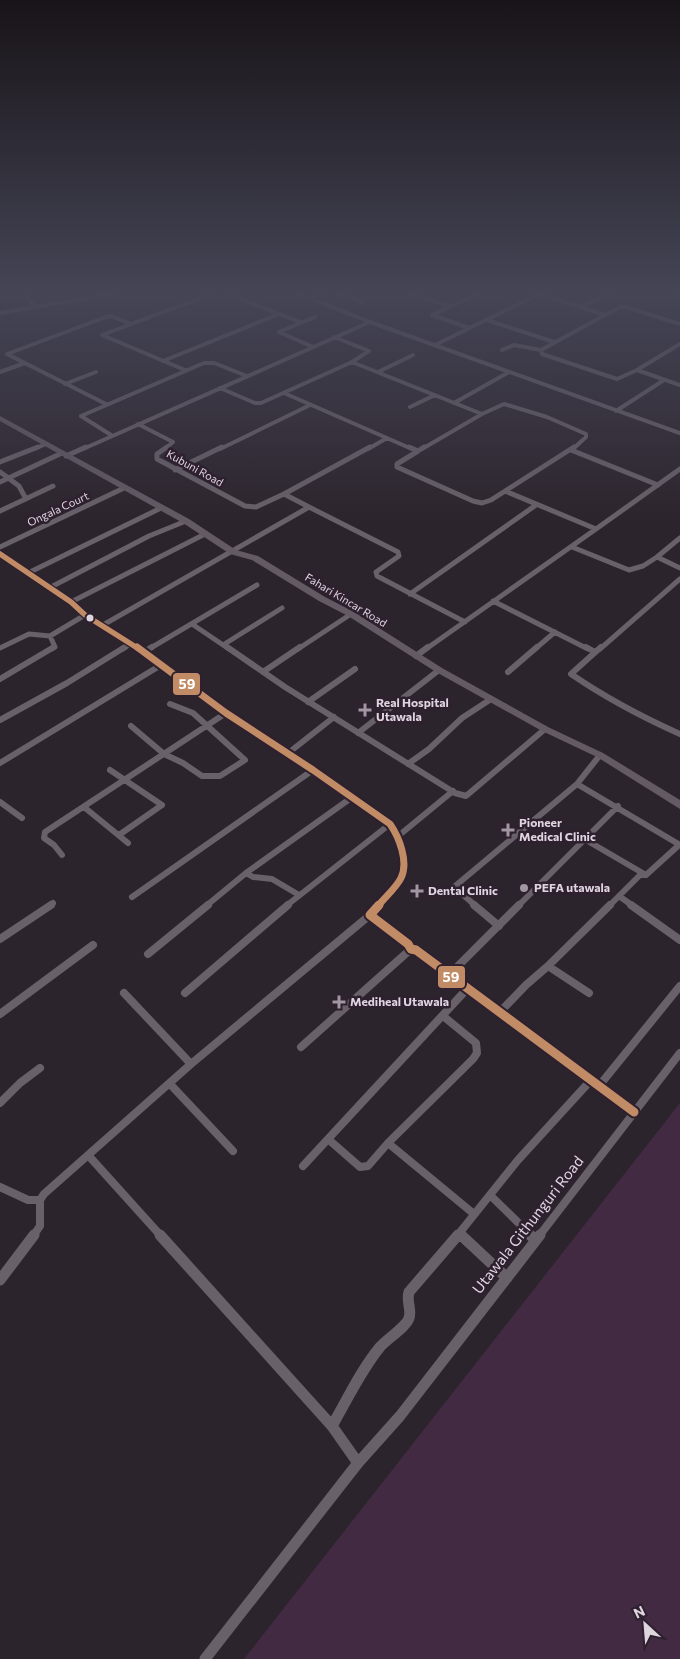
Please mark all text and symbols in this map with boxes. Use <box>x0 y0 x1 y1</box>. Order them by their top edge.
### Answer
street label: Kubuni Road <box>165 447 226 489</box>
street label: Ongala Court <box>25 488 91 529</box>
street label: Fahari Kincar Road <box>303 570 390 629</box>
unlabelled marker <box>85 613 95 623</box>
line badge: 59 <box>172 672 201 696</box>
text: 59 <box>179 675 196 692</box>
place label: Real Hospital Utawala <box>376 695 449 723</box>
marker: Real Hospital Utawala <box>358 703 372 717</box>
place label: Pioneer Medical Clinic <box>519 815 596 843</box>
marker: Pioneer Medical Clinic <box>501 823 515 837</box>
place label: PEFA utawala <box>534 880 610 894</box>
marker: PEFA utawala <box>518 882 530 894</box>
place label: Dental Clinic <box>428 883 498 897</box>
marker: Dental Clinic <box>410 884 424 898</box>
line badge: 59 <box>437 965 466 989</box>
text: 59 <box>443 968 460 985</box>
place label: Mediheal Utawala <box>350 994 449 1008</box>
marker: Mediheal Utawala <box>332 995 346 1009</box>
street label: Utawala Githunguri Road <box>468 1152 587 1297</box>
north arrow <box>620 1599 670 1649</box>
text: N <box>631 1602 648 1622</box>

